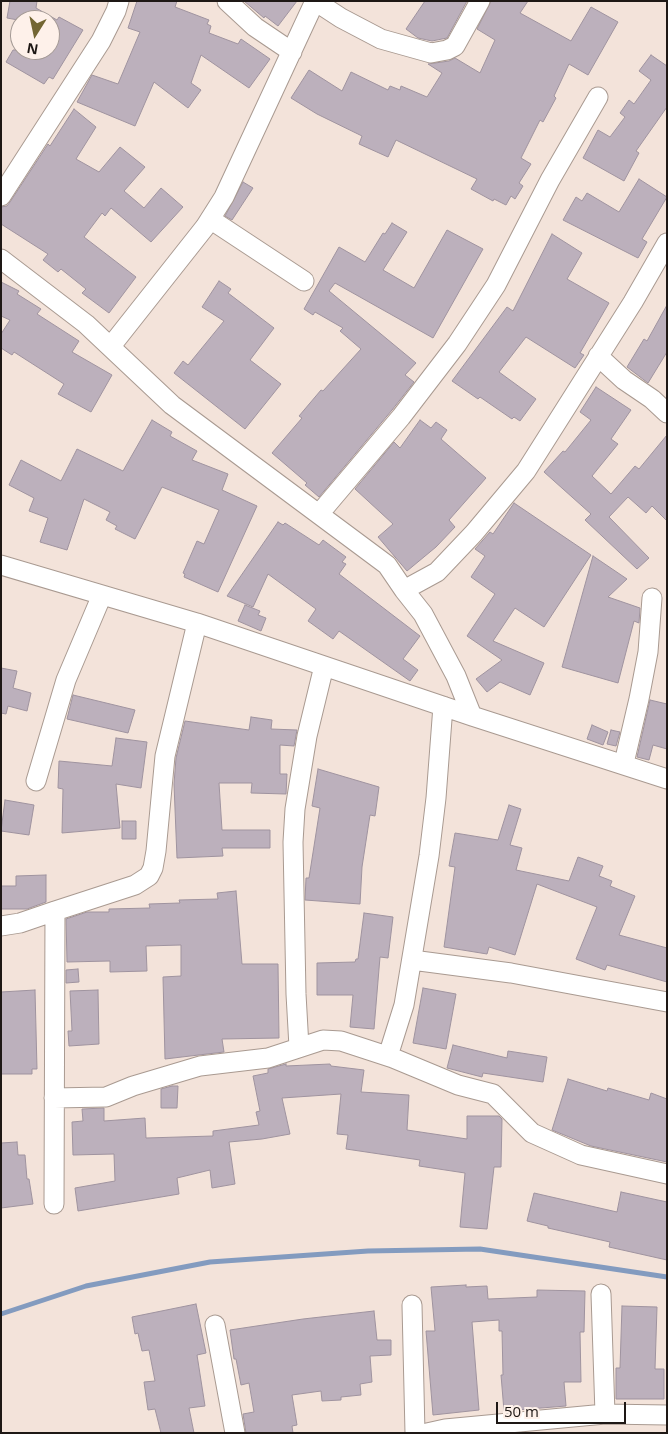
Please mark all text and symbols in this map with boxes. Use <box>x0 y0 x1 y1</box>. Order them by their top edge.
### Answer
north arrow <box>10 10 60 60</box>
text: N <box>25 39 40 60</box>
scale bar <box>498 1392 628 1424</box>
text: 50 m <box>504 1401 539 1421</box>

